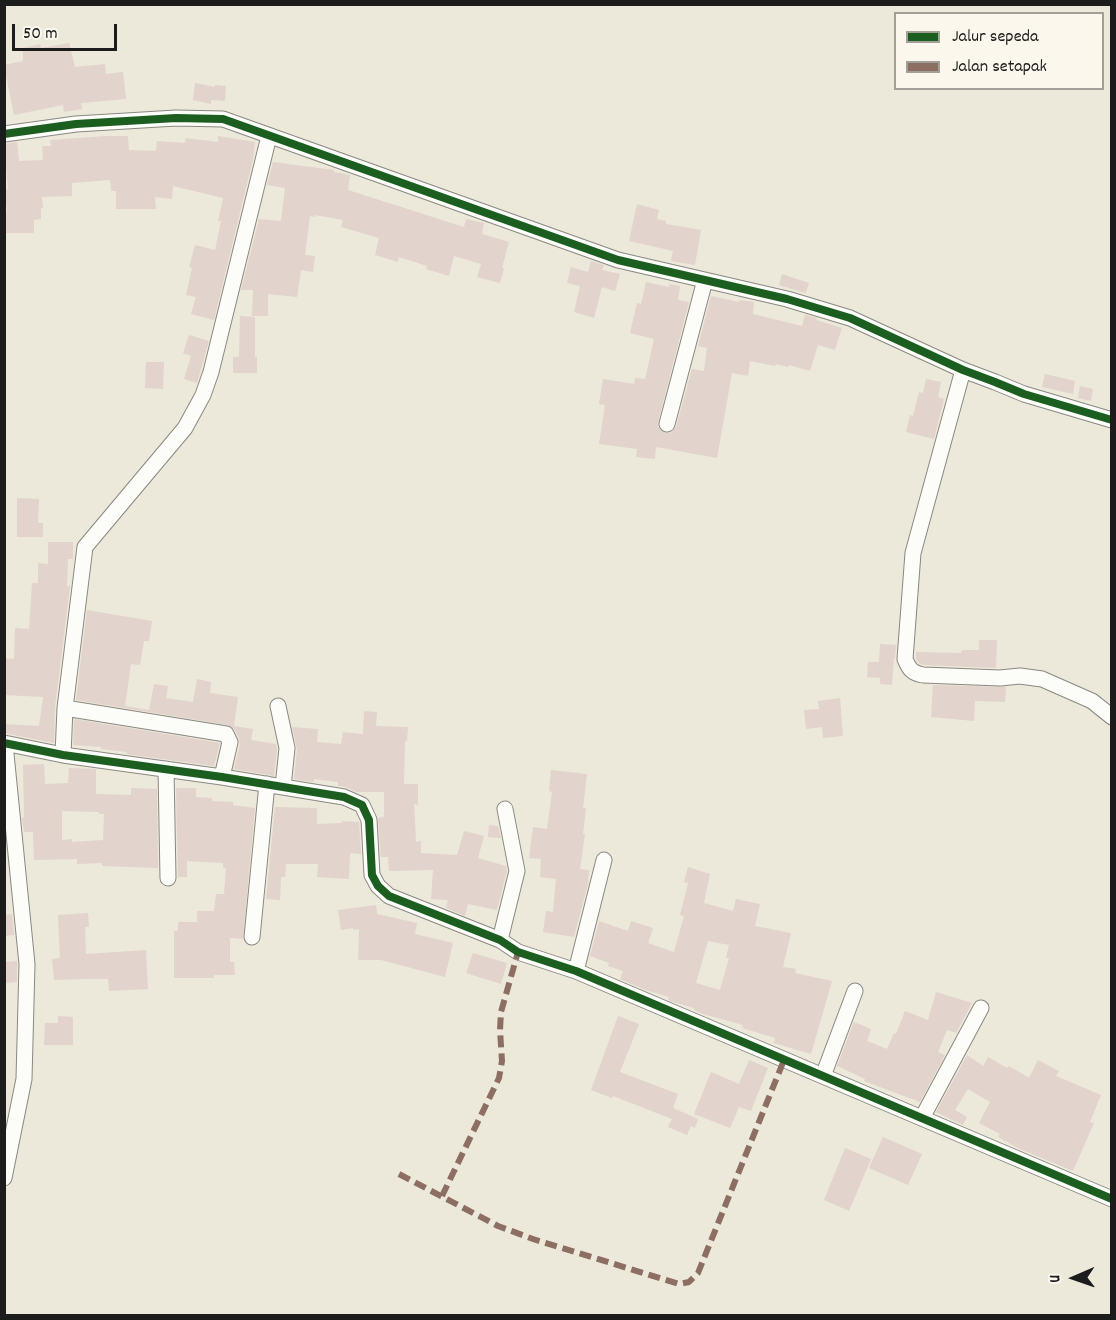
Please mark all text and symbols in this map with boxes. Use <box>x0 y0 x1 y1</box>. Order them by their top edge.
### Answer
scale bar <box>15 12 120 50</box>
legend <box>894 12 1104 90</box>
text: 50 m <box>23 22 58 47</box>
text: Jalur sepeda <box>952 25 1038 50</box>
text: Jalan setapak <box>952 55 1047 80</box>
north arrow <box>1044 1248 1104 1308</box>
text: U <box>1044 1274 1067 1283</box>

